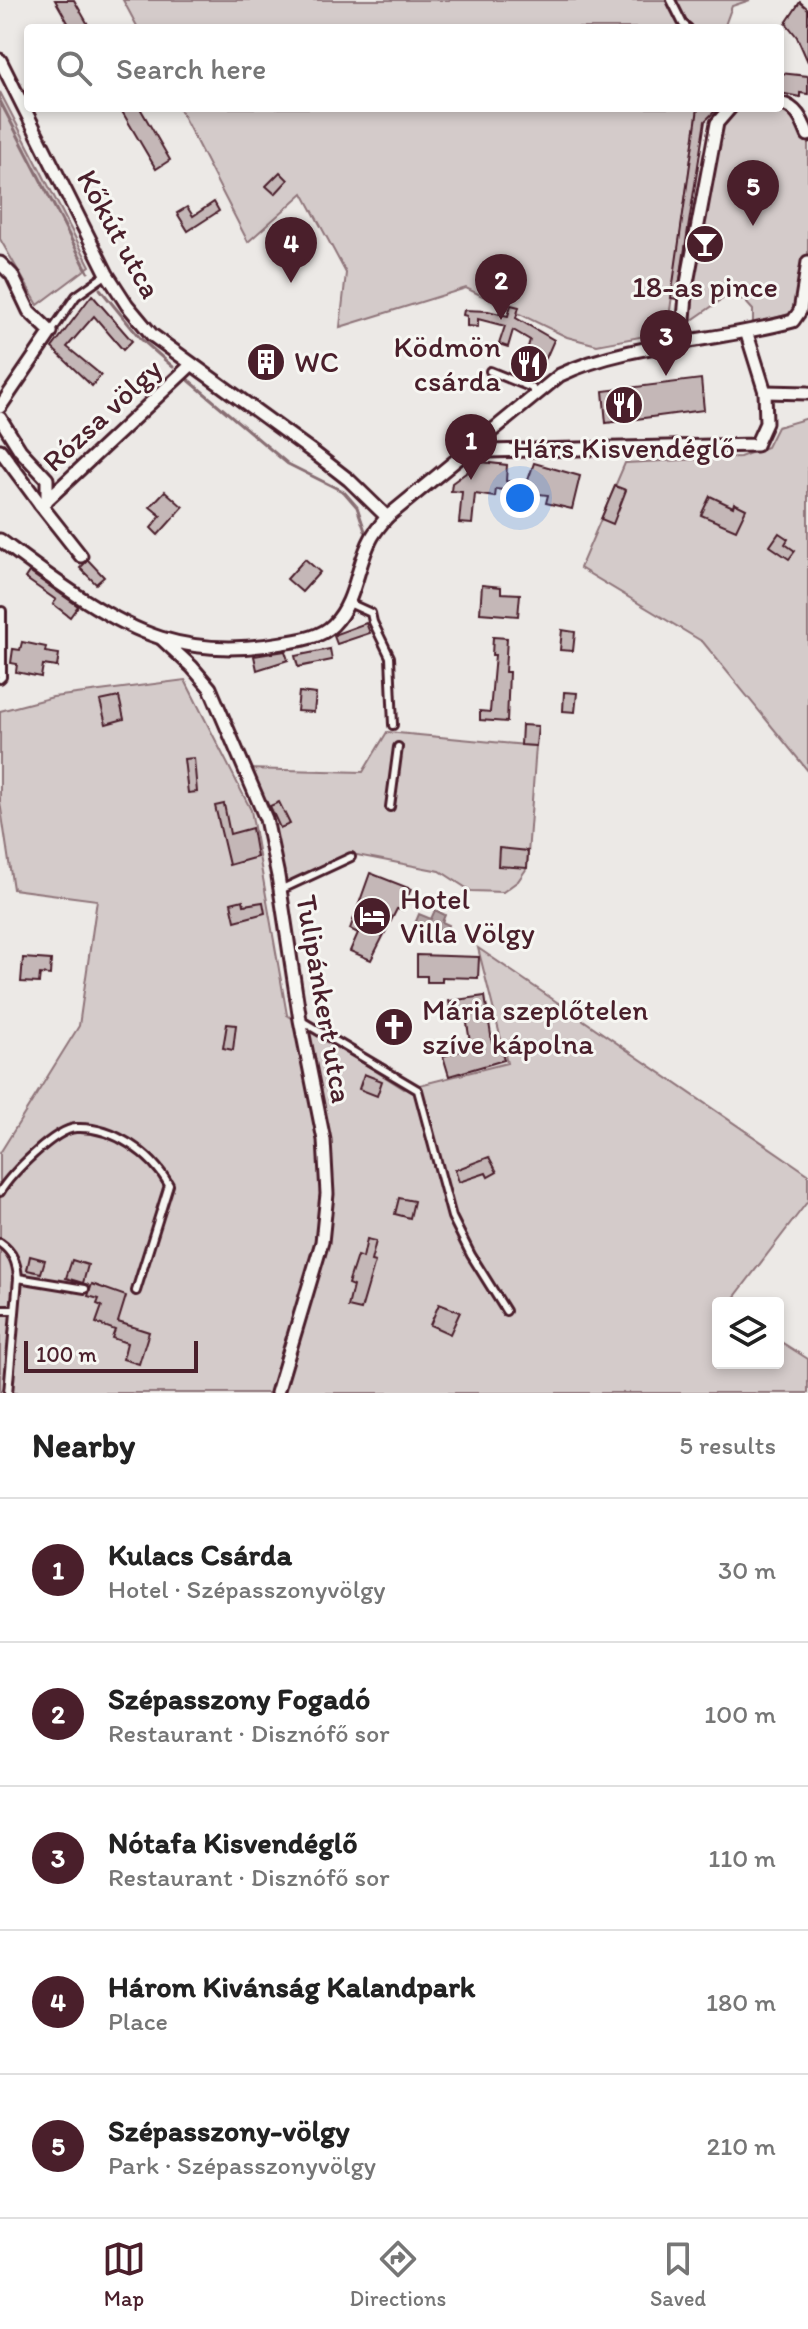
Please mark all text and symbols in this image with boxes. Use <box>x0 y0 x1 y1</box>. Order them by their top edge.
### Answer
search box <box>24 24 784 112</box>
icon: search <box>52 46 96 90</box>
text: Search here <box>116 50 266 87</box>
pin: 5 <box>727 160 779 226</box>
street label: Kőkút utca <box>69 163 170 305</box>
pin: 4 <box>265 217 317 283</box>
bar icon: 18-as pince <box>684 223 726 265</box>
pin: 2 <box>475 254 527 320</box>
place label: 18-as pince <box>632 268 778 305</box>
pin: 3 <box>640 310 692 376</box>
place label: Ködmön csárda <box>394 328 501 399</box>
building icon: WC <box>245 341 287 383</box>
place label: WC <box>294 343 339 380</box>
restaurant icon: Ködmön csárda <box>508 343 550 385</box>
street label: Rózsa völgy <box>34 350 169 479</box>
restaurant icon: Hárs Kisvendéglő <box>603 384 645 426</box>
pin: 1 <box>445 414 497 480</box>
place label: Hárs Kisvendéglő <box>513 429 735 466</box>
your location <box>500 478 540 518</box>
place label: Hotel Villa Völgy <box>400 880 535 951</box>
street label: Tulipánkert utca <box>288 892 361 1106</box>
hotel icon: Hotel Villa Völgy <box>351 895 393 937</box>
place label: Mária szeplőtelen szíve kápolna <box>422 991 648 1062</box>
church icon: Mária szeplőtelen szíve kápolna <box>373 1006 415 1048</box>
map controls <box>712 1297 784 1369</box>
button: layers <box>712 1297 784 1369</box>
scale bar <box>24 1337 198 1373</box>
text: 100 m <box>36 1341 97 1368</box>
text: Nearby <box>32 1425 135 1466</box>
text: 5 results <box>679 1429 776 1461</box>
text: Kulacs Csárda <box>108 1536 292 1573</box>
text: 1 <box>52 1554 64 1586</box>
text: 30 m <box>718 1554 776 1586</box>
text: Hotel · Szépasszonyvölgy <box>108 1573 386 1605</box>
text: Szépasszony Fogadó <box>108 1680 370 1717</box>
text: 2 <box>51 1698 65 1730</box>
text: 100 m <box>704 1698 776 1730</box>
text: Restaurant · Disznófő sor <box>108 1717 390 1749</box>
text: Nótafa Kisvendéglő <box>108 1824 358 1861</box>
text: 3 <box>51 1842 65 1874</box>
text: 110 m <box>708 1842 776 1874</box>
text: Restaurant · Disznófő sor <box>108 1861 390 1893</box>
text: Három Kivánság Kalandpark <box>108 1968 475 2005</box>
text: 4 <box>50 1986 66 2018</box>
text: 180 m <box>706 1986 776 2018</box>
text: Place <box>108 2005 168 2037</box>
text: Szépasszony-völgy <box>108 2112 350 2149</box>
text: 5 <box>51 2130 65 2162</box>
text: 210 m <box>707 2130 776 2162</box>
text: Park · Szépasszonyvölgy <box>108 2149 376 2181</box>
tab: Map <box>102 2237 146 2312</box>
tab: Directions <box>350 2237 446 2312</box>
tab: Saved <box>650 2237 706 2312</box>

